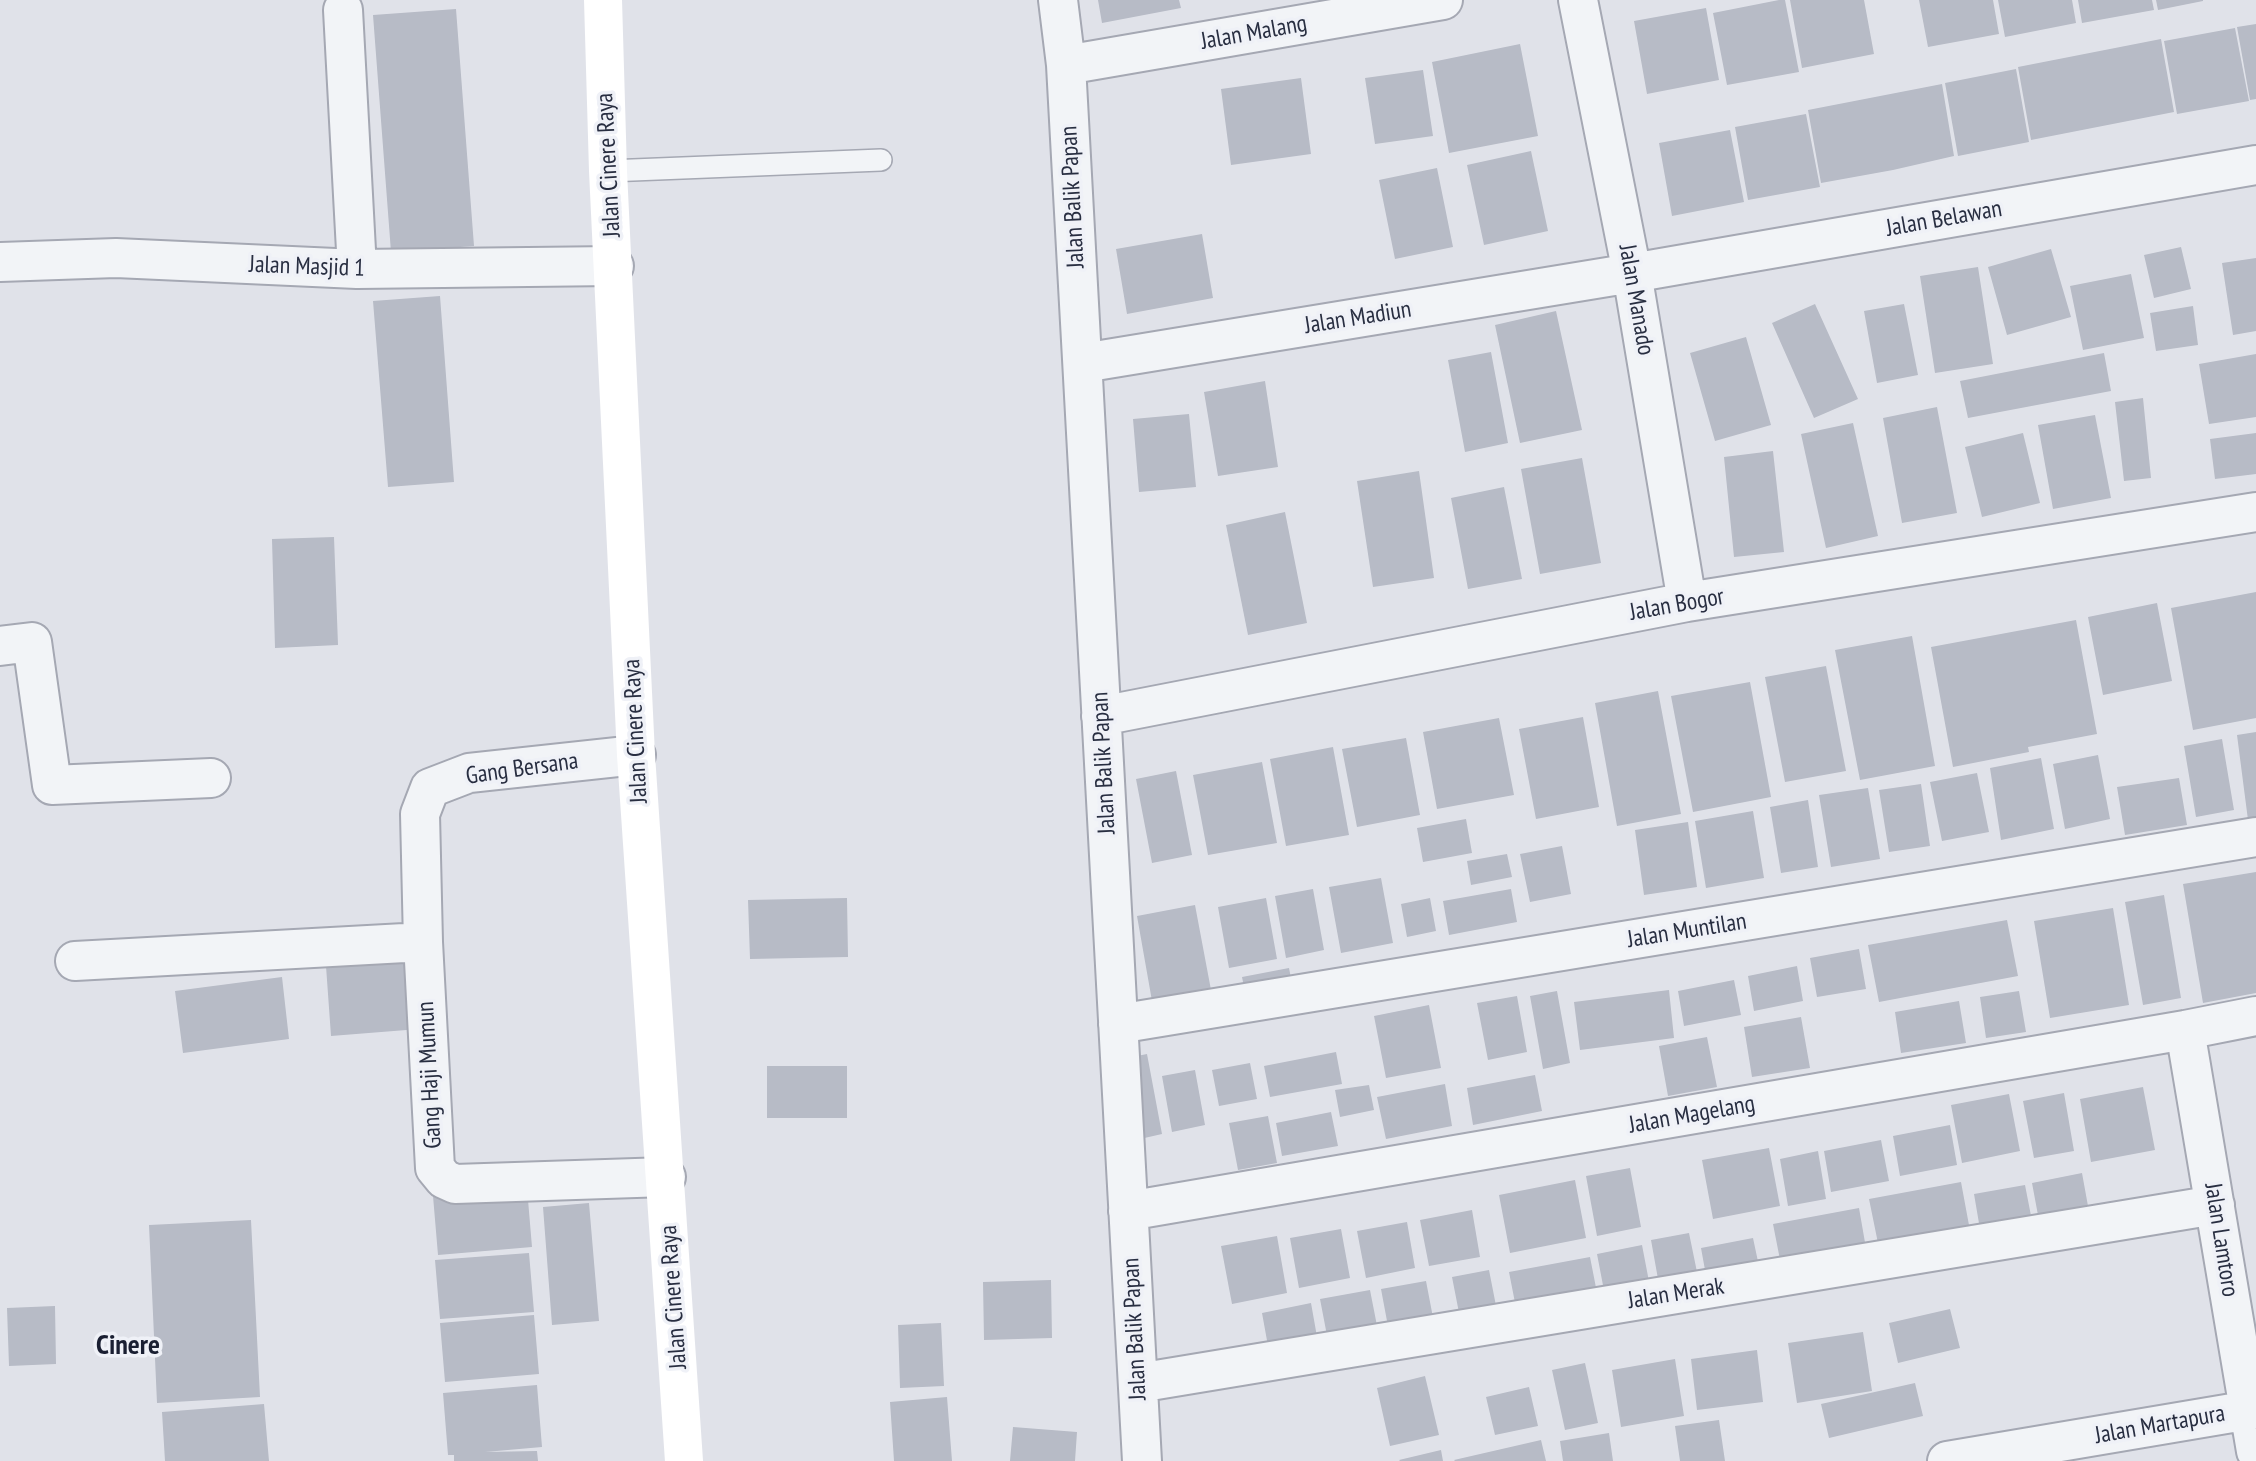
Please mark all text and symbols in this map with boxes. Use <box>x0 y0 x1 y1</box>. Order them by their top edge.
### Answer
street label: Jalan Malang <box>1199 10 1309 56</box>
street label: Jalan Cinere Raya <box>591 92 627 238</box>
street label: Jalan Balik Papan <box>1055 125 1091 269</box>
street label: Jalan Belawan <box>1884 195 2004 243</box>
street label: Jalan Manado <box>1612 242 1660 358</box>
street label: Jalan Masjid 1 <box>249 251 365 283</box>
street label: Jalan Madiun <box>1303 295 1413 341</box>
street label: Jalan Bogor <box>1628 583 1726 627</box>
street label: Jalan Cinere Raya <box>618 658 654 804</box>
street label: Jalan Balik Papan <box>1086 691 1122 835</box>
street label: Gang Bersana <box>464 747 580 791</box>
street label: Jalan Muntilan <box>1625 907 1749 955</box>
street label: Gang Haji Mumun <box>412 1001 448 1149</box>
street label: Jalan Magelang <box>1627 1090 1757 1140</box>
street label: Jalan Lamtoro <box>2198 1181 2244 1299</box>
street label: Jalan Cinere Raya <box>655 1224 693 1370</box>
street label: Jalan Balik Papan <box>1117 1257 1153 1401</box>
street label: Jalan Merak <box>1626 1272 1726 1316</box>
district label: Cinere <box>96 1329 160 1363</box>
street label: Jalan Martapura <box>2093 1399 2227 1451</box>

